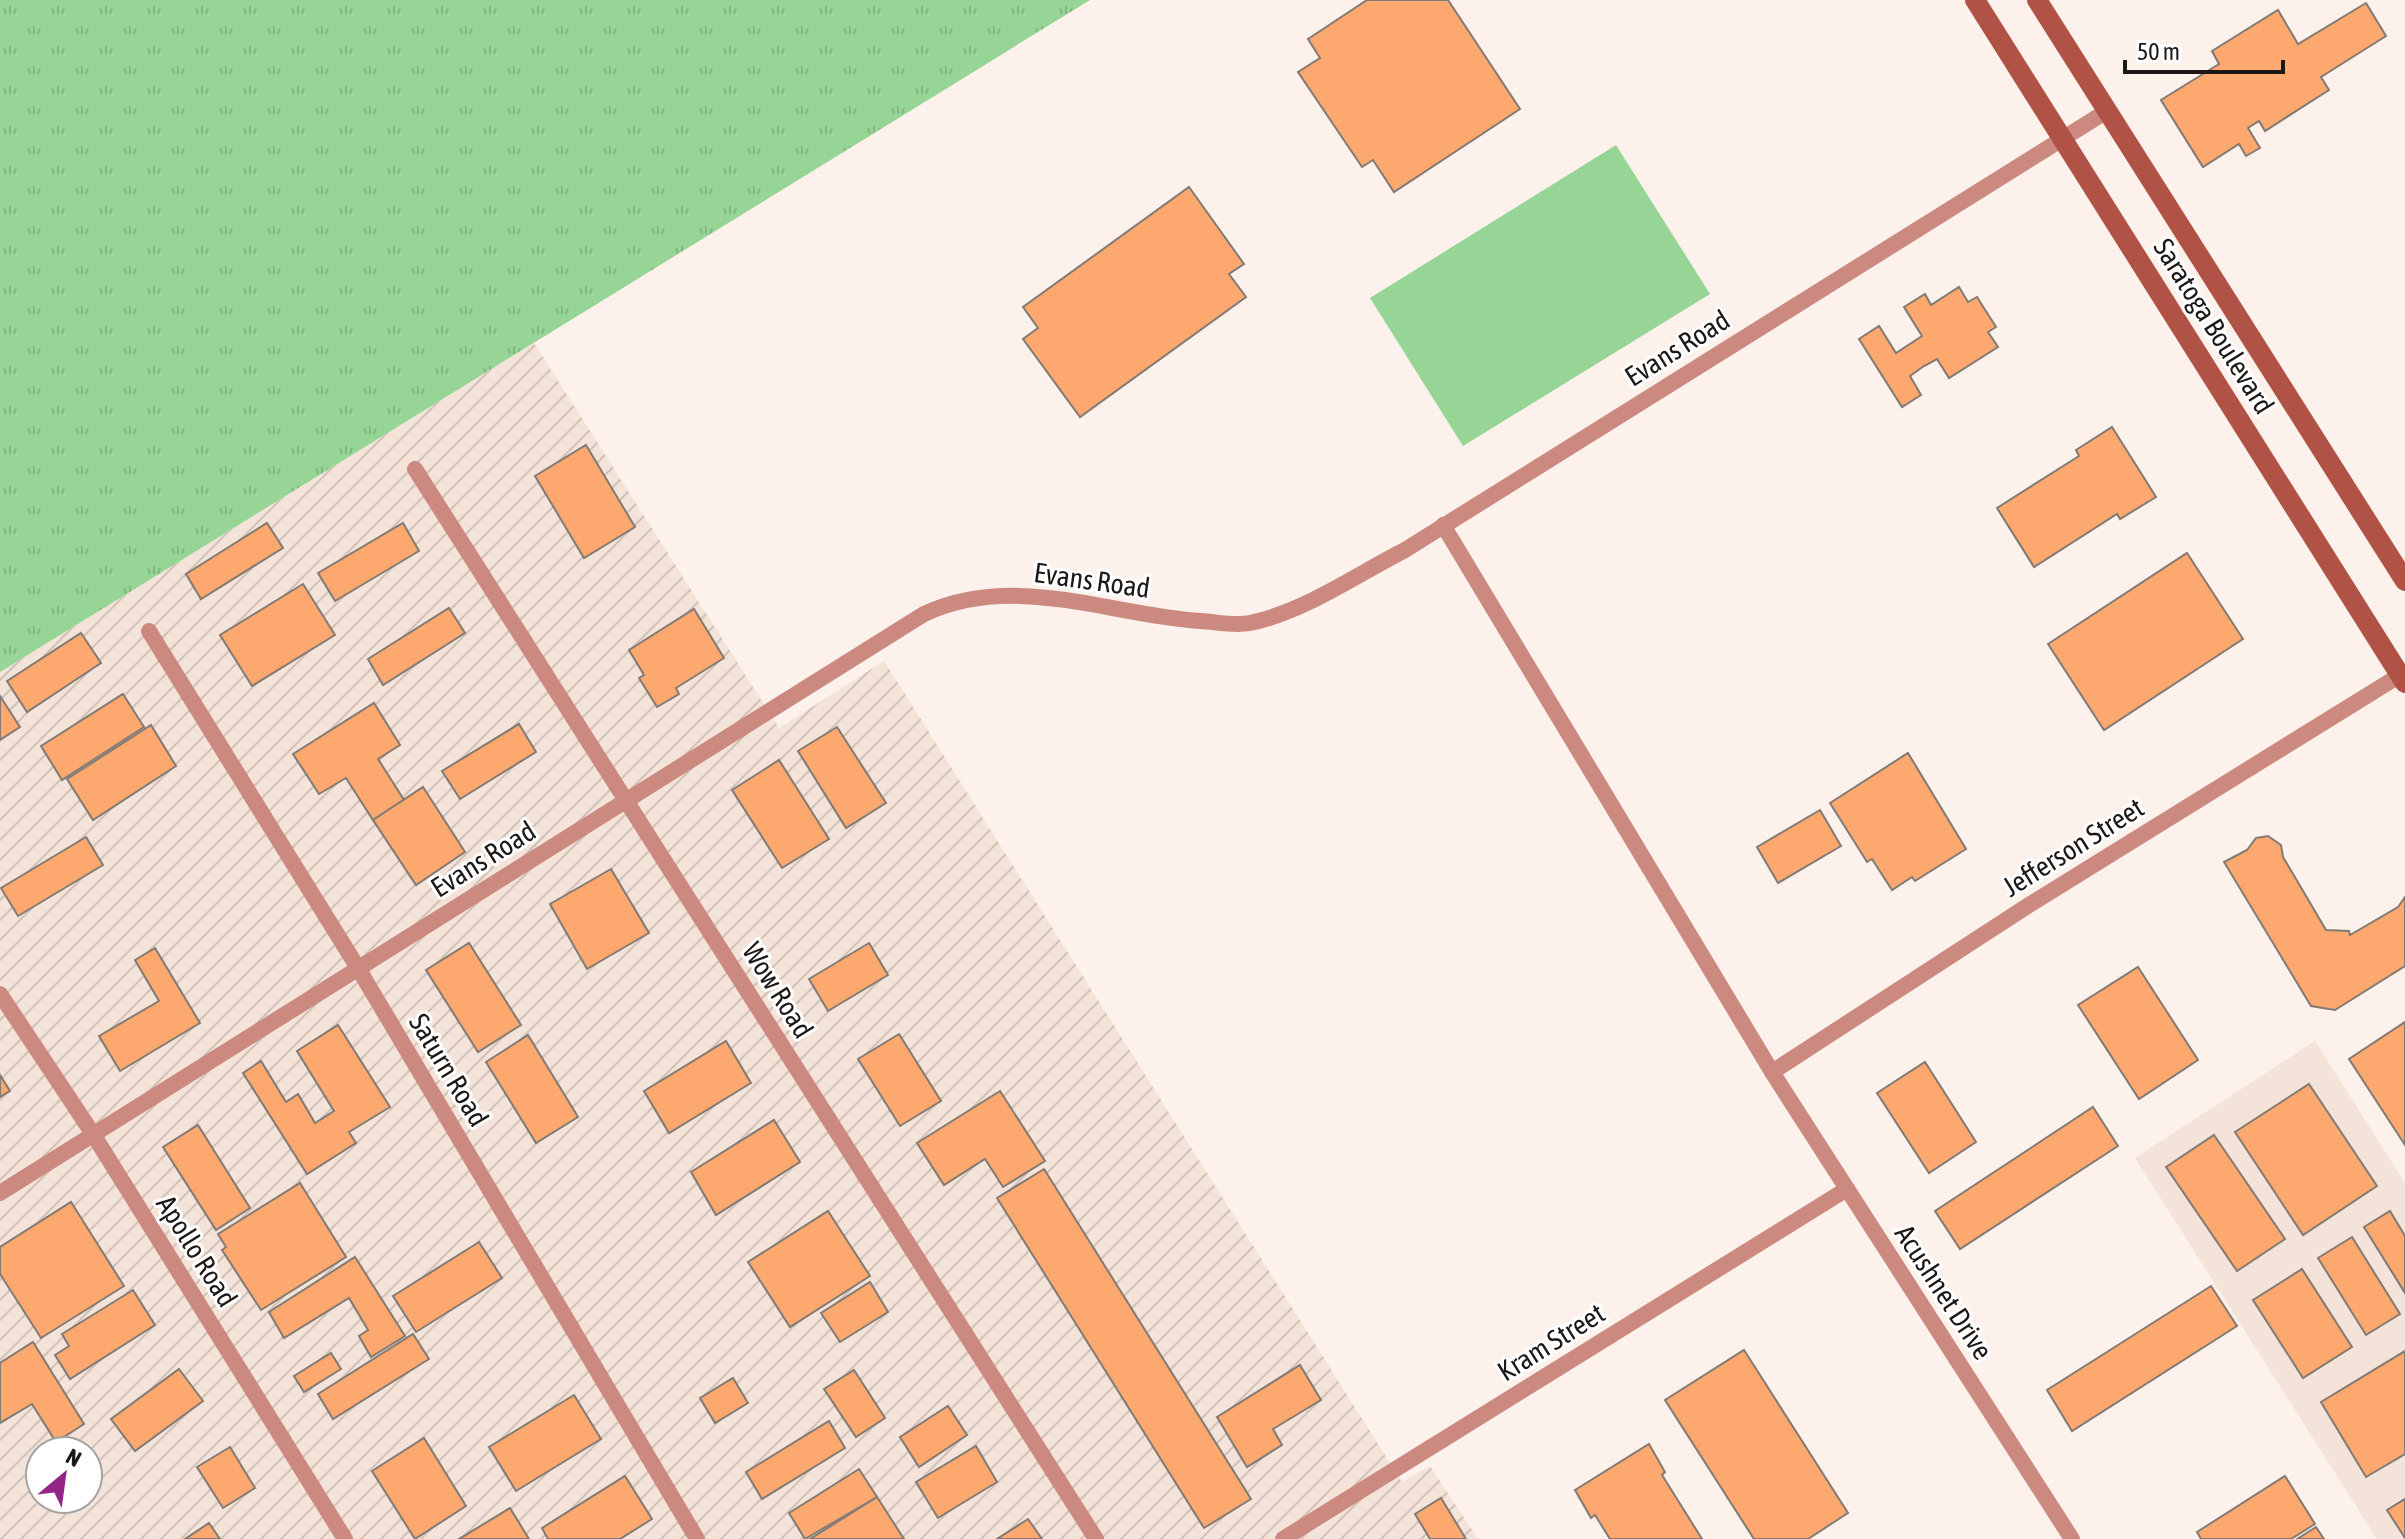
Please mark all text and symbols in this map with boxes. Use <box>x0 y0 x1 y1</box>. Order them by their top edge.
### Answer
scale bar <box>2125 24 2283 74</box>
text: 50 m <box>2137 38 2180 65</box>
street label: Saratoga Boulevard <box>2147 233 2281 419</box>
street label: Evans Road <box>1619 303 1735 393</box>
street label: Evans Road <box>1032 556 1152 604</box>
street label: Jefferson Street <box>1997 791 2149 903</box>
street label: Evans Road <box>425 814 541 904</box>
street label: Wow Road <box>736 936 820 1044</box>
street label: Saturn Road <box>403 1008 495 1132</box>
street label: Apollo Road <box>150 1189 244 1313</box>
street label: Acushnet Drive <box>1889 1219 1999 1365</box>
street label: Kram Street <box>1492 1297 1610 1387</box>
north arrow <box>24 1435 104 1515</box>
text: N <box>62 1443 86 1472</box>

